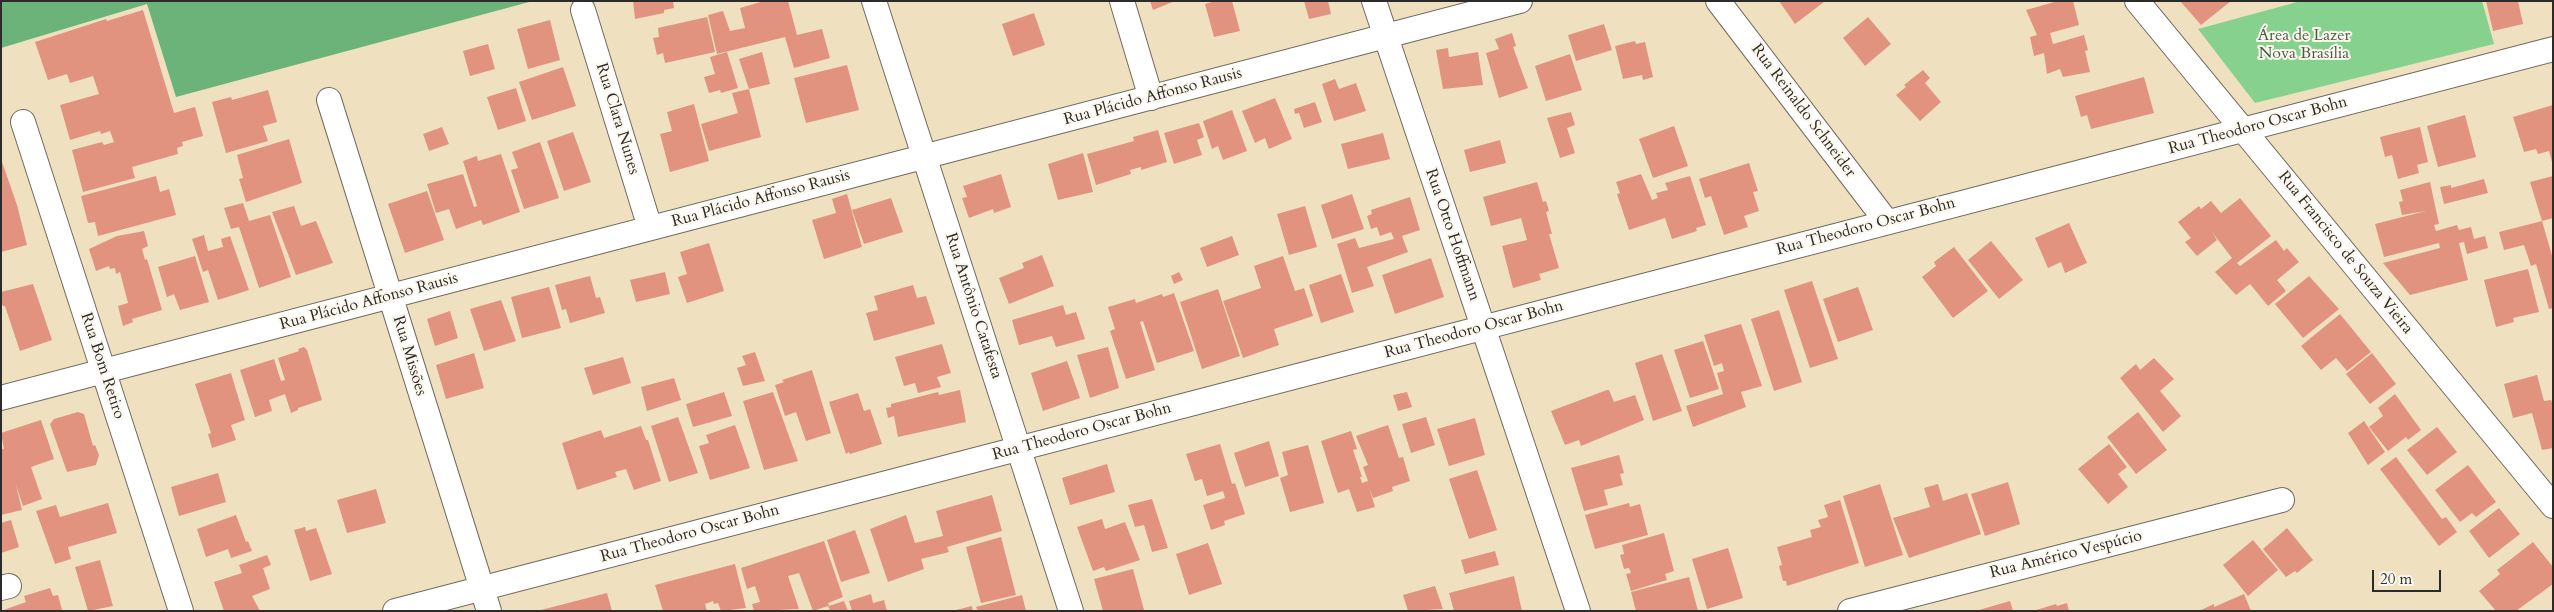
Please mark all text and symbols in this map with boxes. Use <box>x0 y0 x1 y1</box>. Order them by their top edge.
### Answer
park label: Área de Lazer Nova Brasília <box>2258 26 2350 64</box>
street label: Rua Reinaldo Schneider <box>1747 41 1859 181</box>
street label: Rua Clara Nunes <box>591 61 643 177</box>
street label: Rua Plácido Affonso Rausis <box>1062 64 1244 130</box>
street label: Rua Theodoro Oscar Bohn <box>2166 93 2350 159</box>
street label: Rua Plácido Affonso Rausis <box>670 166 852 232</box>
street label: Rua Otto Hoffmann <box>1420 167 1484 303</box>
street label: Rua Francisco de Souza Vieira <box>2273 168 2417 338</box>
street label: Rua Theodoro Oscar Bohn <box>1774 194 1958 260</box>
street label: Rua Antônio Catafesta <box>940 231 1006 381</box>
street label: Rua Plácido Affonso Rausis <box>278 269 460 335</box>
street label: Rua Theodoro Oscar Bohn <box>1382 297 1566 363</box>
street label: Rua Bom Retiro <box>76 310 128 422</box>
street label: Rua Missões <box>388 314 430 398</box>
street label: Rua Theodoro Oscar Bohn <box>990 399 1174 465</box>
street label: Rua Theodoro Oscar Bohn <box>598 501 782 567</box>
street label: Rua Américo Vespúcio <box>1988 527 2144 583</box>
scale bar <box>2374 560 2443 592</box>
text: 20 m <box>2380 569 2412 589</box>

